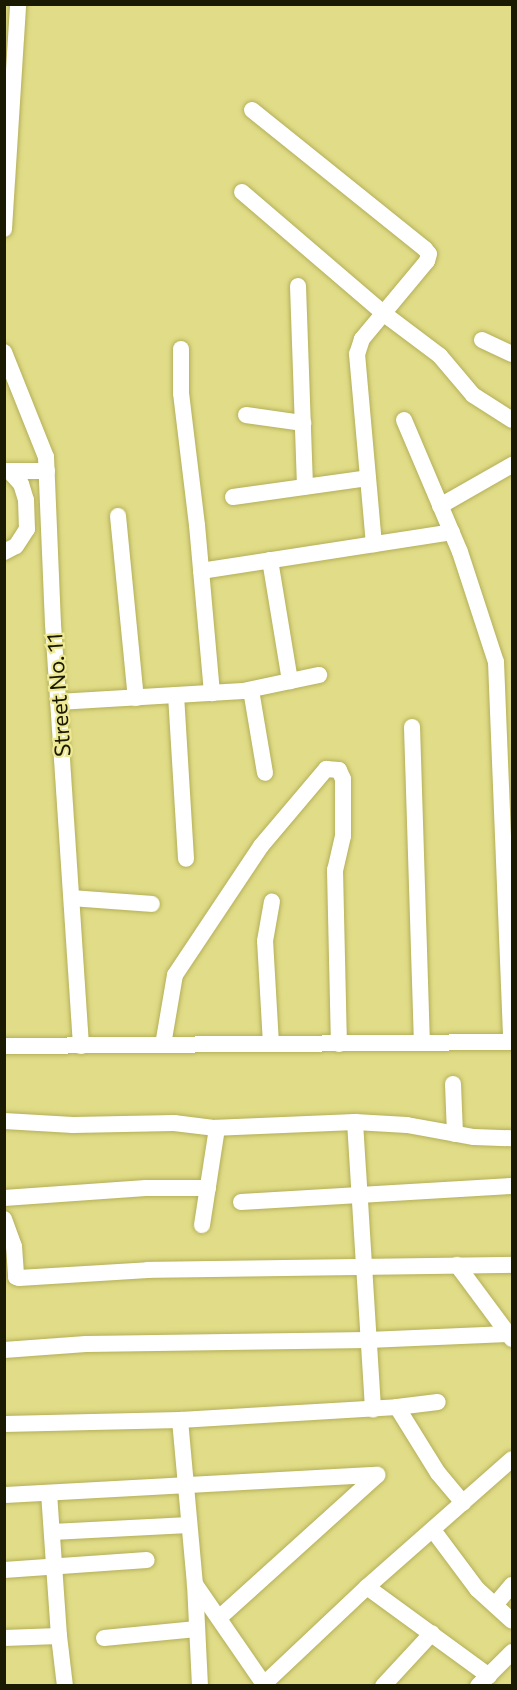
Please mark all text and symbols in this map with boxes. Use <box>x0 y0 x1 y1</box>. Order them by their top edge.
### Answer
street label: Street No. 11 <box>41 632 75 758</box>

